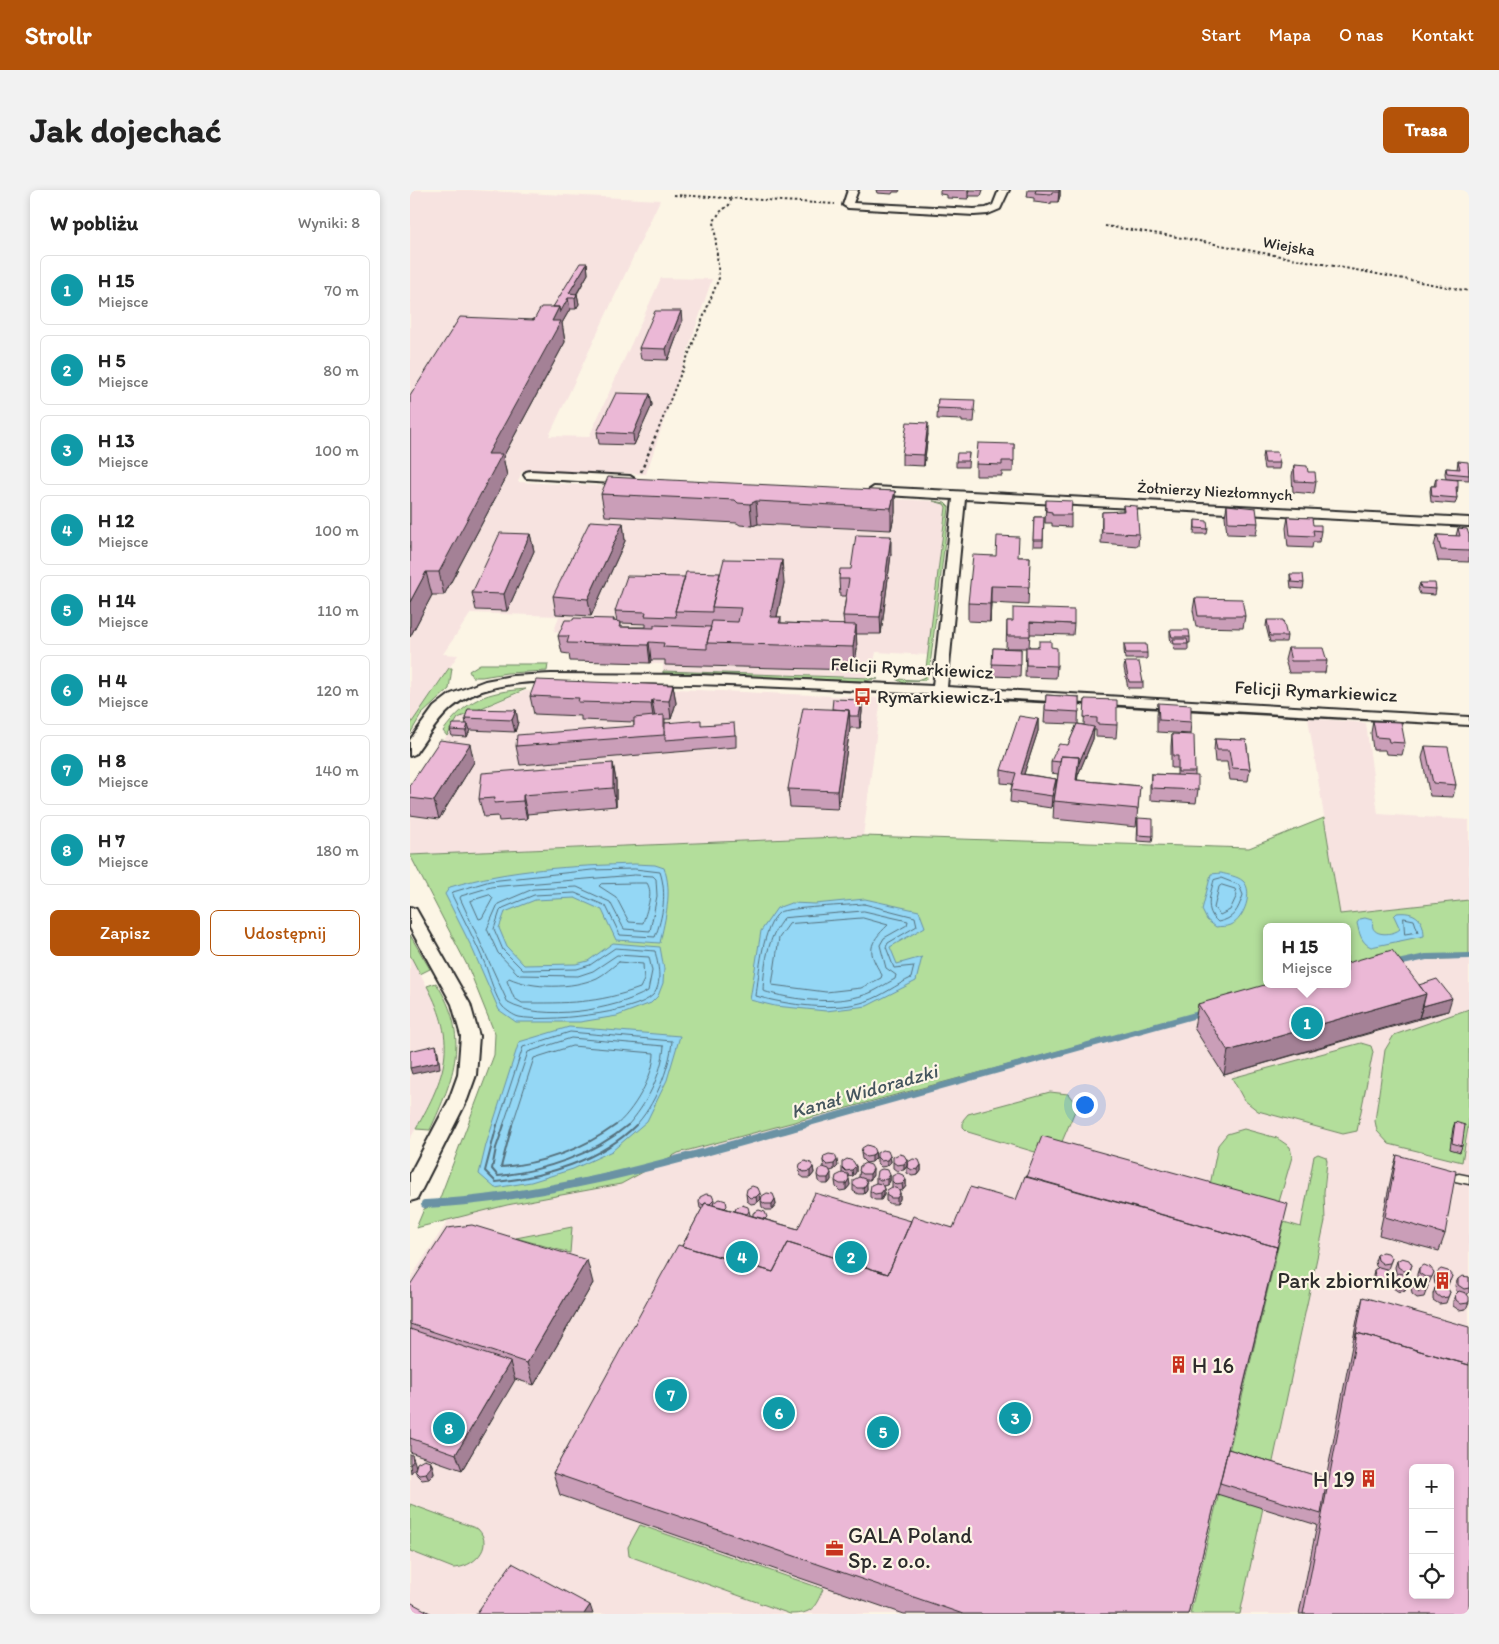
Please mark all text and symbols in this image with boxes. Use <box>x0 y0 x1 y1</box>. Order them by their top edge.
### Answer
text: Strollr <box>25 21 91 50</box>
text: Start <box>1201 24 1241 46</box>
text: Mapa <box>1269 24 1311 46</box>
text: O nas <box>1339 24 1384 46</box>
text: Kontakt <box>1412 24 1474 46</box>
button: Trasa <box>1383 107 1469 153</box>
text: Jak dojechać <box>30 109 222 151</box>
text: W pobliżu <box>50 210 138 235</box>
text: Wyniki: 8 <box>298 213 360 232</box>
street label: Wiejska <box>1261 232 1317 260</box>
text: H 15 <box>98 269 134 292</box>
text: 1 <box>63 281 71 300</box>
text: 70 m <box>324 281 359 300</box>
text: Miejsce <box>98 292 149 311</box>
text: H 5 <box>98 349 125 372</box>
text: 2 <box>63 361 71 380</box>
text: 80 m <box>323 361 359 380</box>
text: Miejsce <box>98 372 149 391</box>
text: H 13 <box>98 429 135 452</box>
text: 3 <box>63 441 71 460</box>
text: 100 m <box>315 441 359 460</box>
text: Miejsce <box>98 452 149 471</box>
street label: Żołnierzy Niezłomnych <box>1137 477 1294 505</box>
text: H 12 <box>98 509 134 532</box>
text: 4 <box>62 521 72 540</box>
text: 100 m <box>315 521 359 540</box>
text: Miejsce <box>98 532 149 551</box>
text: H 14 <box>98 589 136 612</box>
text: 5 <box>63 601 71 620</box>
text: 110 m <box>317 601 359 620</box>
text: Miejsce <box>98 612 149 631</box>
street label: Felicji Rymarkiewicz <box>830 652 994 684</box>
text: H 4 <box>98 669 127 692</box>
street label: Felicji Rymarkiewicz <box>1234 675 1398 707</box>
text: 6 <box>63 681 71 700</box>
text: 120 m <box>316 681 359 700</box>
place label: Rymarkiewicz 1 <box>877 685 1003 708</box>
bus stop icon: Rymarkiewicz 1 <box>853 686 873 706</box>
text: Miejsce <box>98 692 149 711</box>
text: H 8 <box>98 749 126 772</box>
text: 7 <box>63 761 71 780</box>
text: 140 m <box>315 761 359 780</box>
text: Miejsce <box>98 772 149 791</box>
text: H 7 <box>98 829 125 852</box>
text: 8 <box>63 841 71 860</box>
text: 180 m <box>316 841 359 860</box>
text: Miejsce <box>98 852 149 871</box>
button: Zapisz <box>50 910 200 956</box>
button: Udostępnij <box>210 910 360 956</box>
popup <box>1263 923 1351 988</box>
text: H 15 <box>1282 935 1318 958</box>
text: Miejsce <box>1282 958 1332 977</box>
pin: 1 <box>1291 1004 1323 1042</box>
water label: Kanał Widoradzki <box>788 1058 942 1123</box>
your location <box>1072 1092 1098 1118</box>
pin: 4 <box>726 1238 758 1276</box>
pin: 2 <box>835 1238 867 1276</box>
place label: Park zbiorników <box>1277 1267 1428 1294</box>
building icon: Park zbiorników <box>1432 1270 1452 1290</box>
place label: H 16 <box>1192 1352 1234 1379</box>
building icon: H 16 <box>1168 1355 1188 1375</box>
pin: 7 <box>655 1376 687 1414</box>
pin: 6 <box>763 1394 795 1432</box>
pin: 3 <box>999 1399 1031 1437</box>
pin: 8 <box>433 1409 465 1447</box>
pin: 5 <box>867 1413 899 1451</box>
map controls <box>1409 1464 1454 1599</box>
button: + <box>1409 1464 1454 1509</box>
place label: H 19 <box>1313 1466 1355 1493</box>
building icon: H 19 <box>1359 1469 1379 1489</box>
button: − <box>1409 1509 1454 1554</box>
place label: GALA Poland Sp. z o.o. <box>848 1522 972 1574</box>
office icon: GALA Poland Sp. z o.o. <box>824 1538 844 1558</box>
button: locate <box>1409 1554 1454 1599</box>

